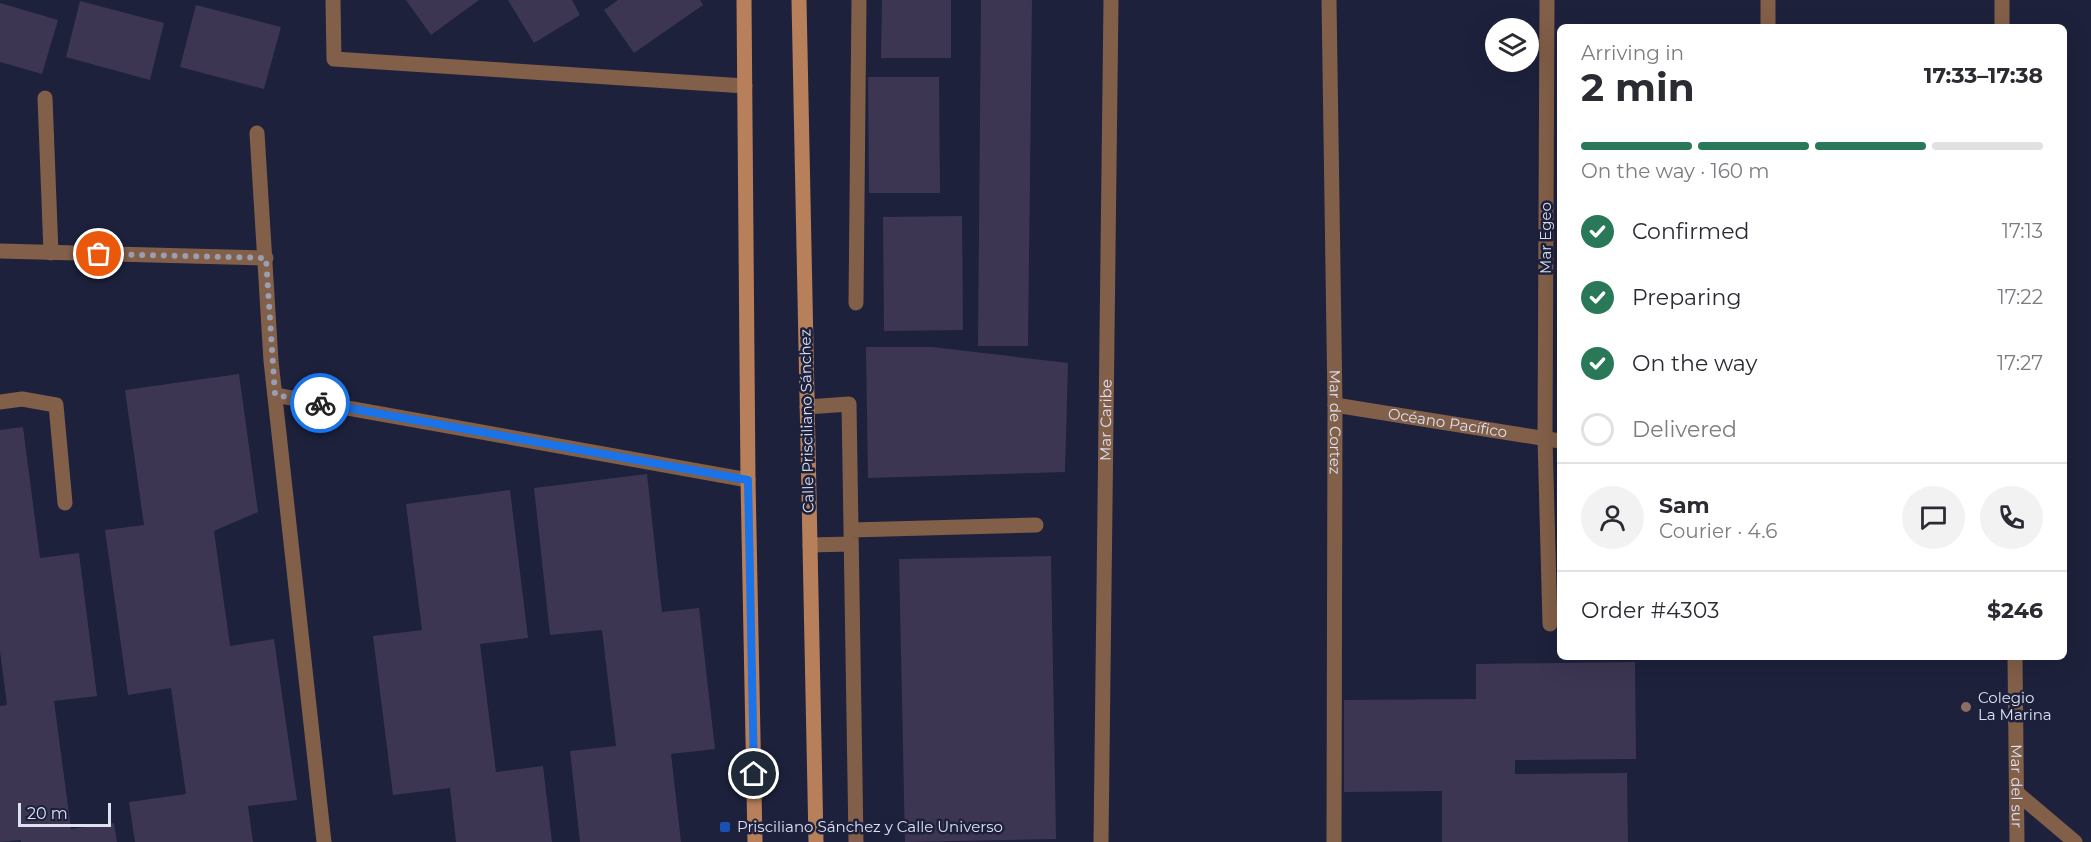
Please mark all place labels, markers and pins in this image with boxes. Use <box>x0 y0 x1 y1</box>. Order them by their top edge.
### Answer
pin <box>73 228 124 279</box>
place label: Colegio La Marina <box>1978 688 2052 724</box>
marker: Colegio La Marina <box>1959 700 1973 714</box>
pin <box>728 748 779 799</box>
place label: Prisciliano Sánchez y Calle Universo <box>737 817 1003 836</box>
marker: Prisciliano Sánchez y Calle Universo <box>718 820 732 834</box>

